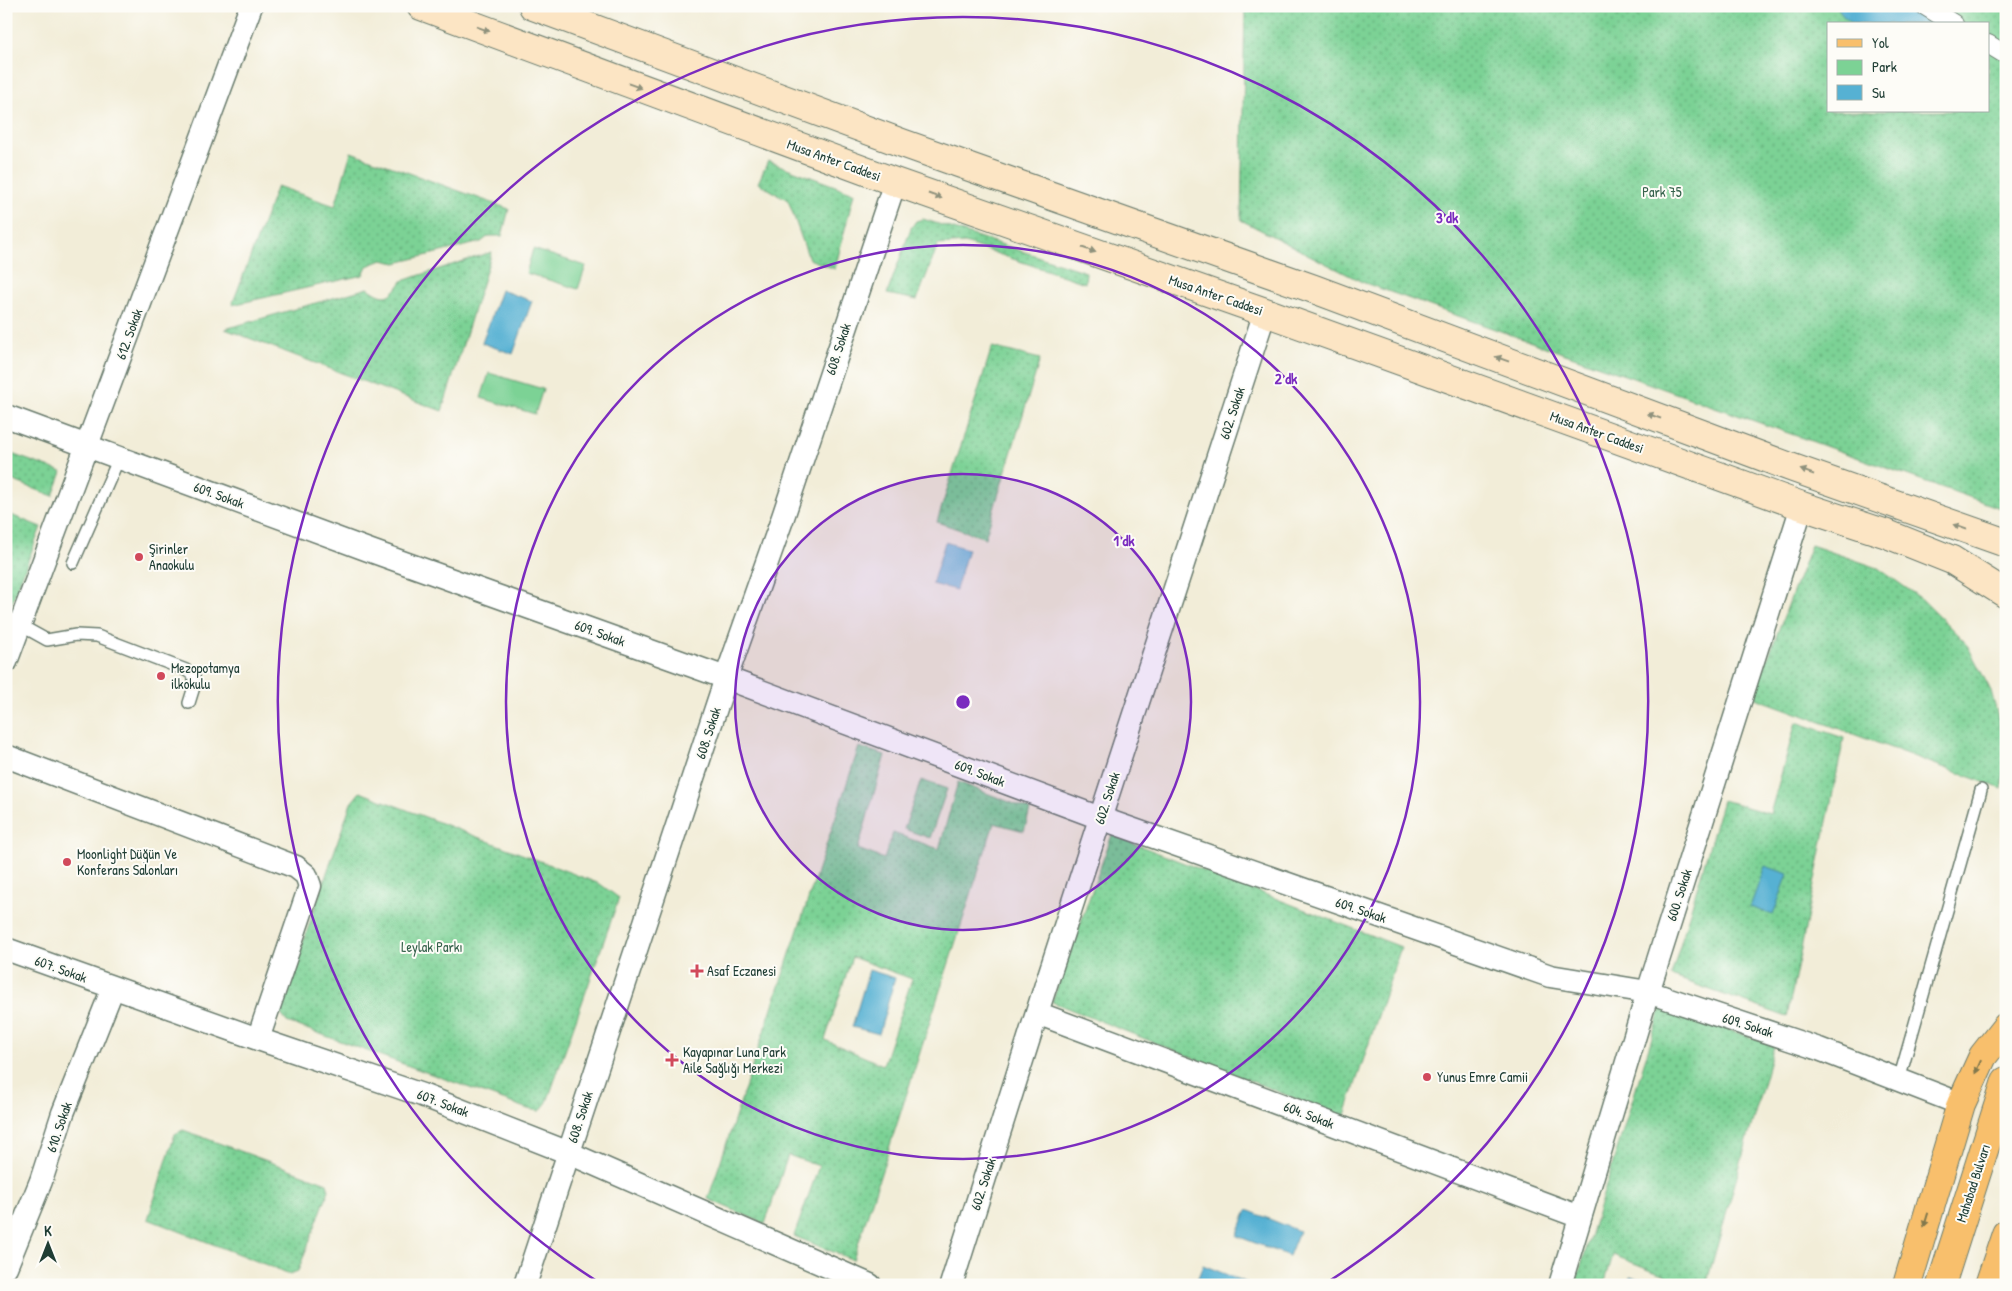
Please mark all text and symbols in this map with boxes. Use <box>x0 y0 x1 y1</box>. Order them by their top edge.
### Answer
legend <box>1827 22 1990 112</box>
one-way arrow <box>476 25 491 33</box>
text: Yol <box>1872 32 1889 53</box>
text: Park <box>1872 56 1897 77</box>
one-way arrow <box>628 82 643 90</box>
text: Su <box>1872 82 1885 103</box>
street label: Musa Anter Caddesi <box>785 134 884 185</box>
park label: Park 75 <box>1642 182 1682 201</box>
one-way arrow <box>928 193 943 200</box>
text: 3 dk <box>1436 207 1459 228</box>
one-way arrow <box>1082 246 1097 254</box>
street label: Musa Anter Caddesi <box>1167 270 1266 320</box>
street label: 612. Sokak <box>111 306 147 362</box>
street label: 608. Sokak <box>820 320 855 377</box>
one-way arrow <box>1494 355 1509 363</box>
text: 2 dk <box>1275 368 1298 389</box>
street label: 602. Sokak <box>1214 384 1249 441</box>
street label: Musa Anter Caddesi <box>1548 406 1647 457</box>
one-way arrow <box>1647 412 1662 419</box>
one-way arrow <box>1799 468 1814 476</box>
street label: 609. Sokak <box>191 477 247 512</box>
one-way arrow <box>1952 523 1967 531</box>
text: 1 dk <box>1114 530 1135 551</box>
place label: Şirinler Anaokulu <box>149 539 194 574</box>
marker: Şirinler Anaokulu <box>133 551 145 563</box>
street label: 609. Sokak <box>572 615 628 650</box>
place label: Mezopotamya ilkokulu <box>171 658 240 693</box>
marker: Mezopotamya ilkokulu <box>155 670 167 682</box>
centre of rings <box>954 693 972 711</box>
street label: 608. Sokak <box>690 704 725 761</box>
street label: 609. Sokak <box>952 754 1008 791</box>
street label: 602. Sokak <box>1089 769 1124 826</box>
place label: Moonlight Düğün Ve Konferans Salonları <box>77 844 178 879</box>
marker: Moonlight Düğün Ve Konferans Salonları <box>61 856 73 868</box>
street label: 600. Sokak <box>1661 866 1696 923</box>
street label: 609. Sokak <box>1333 892 1389 927</box>
park label: Leylak Parkı <box>401 937 463 957</box>
street label: 607. Sokak <box>32 950 90 987</box>
place label: Asaf Eczanesi <box>707 961 776 980</box>
marker: Asaf Eczanesi <box>691 965 703 977</box>
street label: 609. Sokak <box>1720 1007 1776 1042</box>
place label: Kayapınar Luna Park Aile Sağlığı Merkezi <box>683 1042 786 1078</box>
marker: Kayapınar Luna Park Aile Sağlığı Merkezi <box>665 1053 679 1067</box>
one-way arrow <box>1974 1059 1983 1074</box>
place label: Yunus Emre Camii <box>1437 1067 1528 1086</box>
marker: Yunus Emre Camii <box>1421 1071 1433 1083</box>
street label: 607. Sokak <box>414 1084 472 1121</box>
street label: 608. Sokak <box>562 1088 597 1145</box>
street label: 604. Sokak <box>1281 1096 1337 1133</box>
street label: 610. Sokak <box>41 1099 76 1155</box>
street label: Mahabad Bulvarı <box>1951 1141 1994 1224</box>
street label: 602. Sokak <box>965 1155 1000 1212</box>
one-way arrow <box>1922 1213 1930 1228</box>
north arrow <box>22 1218 72 1268</box>
text: K <box>44 1221 52 1240</box>

